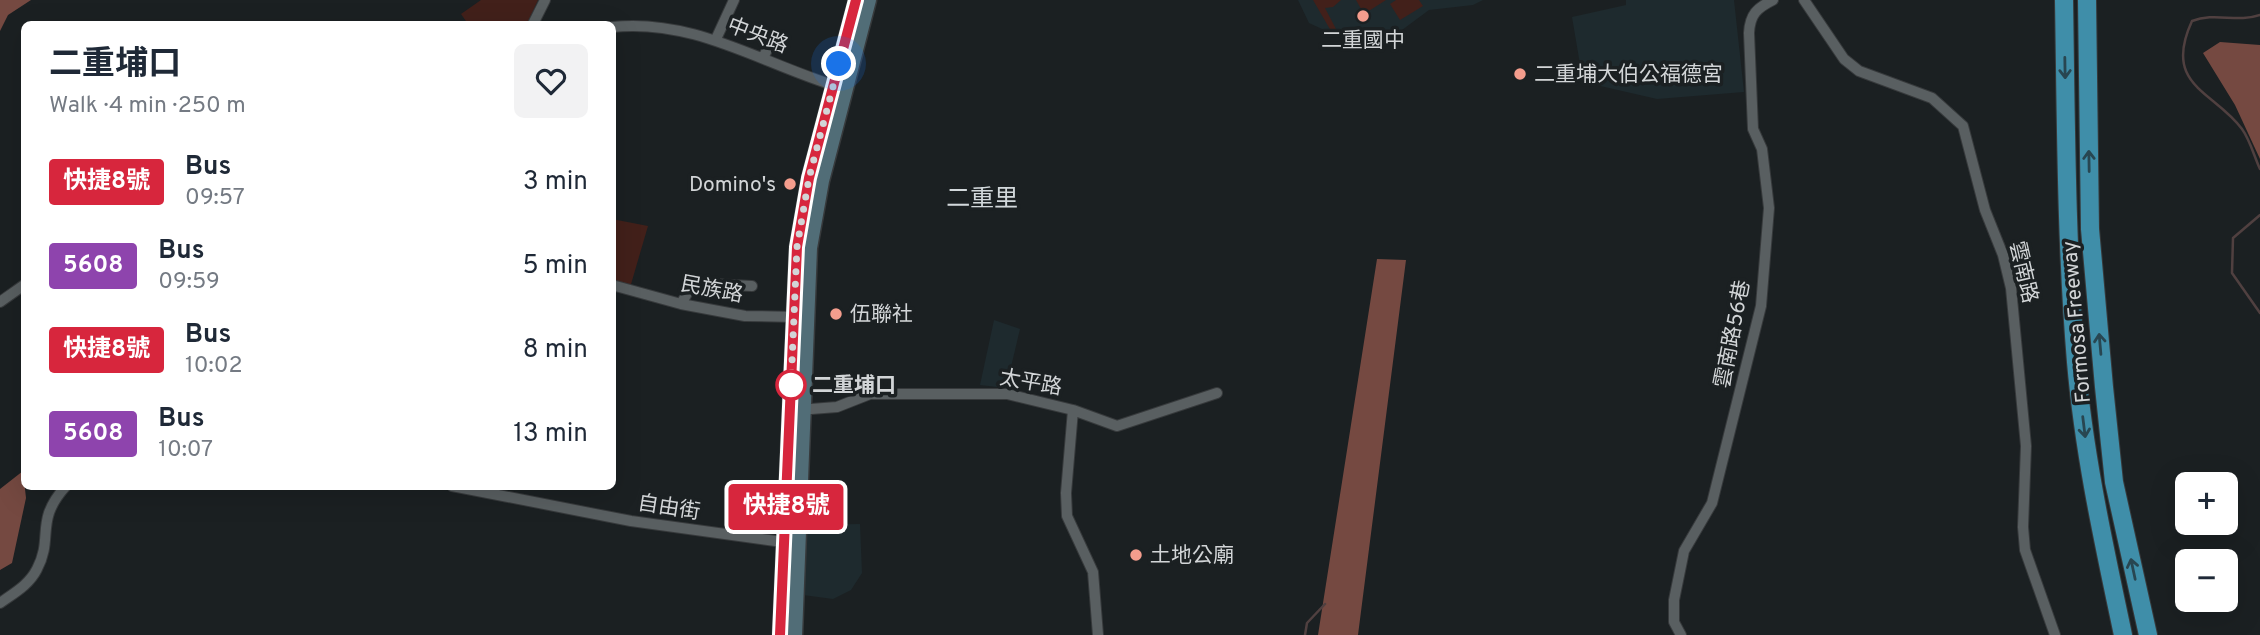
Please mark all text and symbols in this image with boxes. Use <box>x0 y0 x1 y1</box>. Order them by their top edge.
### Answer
marker: 二重國中 <box>1355 8 1371 24</box>
street label: 中央路 <box>723 13 792 60</box>
place label: 二重國中 <box>1321 28 1405 55</box>
button: heart <box>514 44 588 118</box>
text: 二重埔口 <box>49 45 181 87</box>
your location <box>821 46 856 81</box>
one-way arrow <box>2059 56 2072 79</box>
place label: 二重埔大伯公福德宮 <box>1534 62 1723 89</box>
marker: 二重埔大伯公福德宮 <box>1512 66 1528 82</box>
text: Walk · 4 min · 250 m <box>49 92 246 121</box>
one-way arrow <box>2082 150 2096 173</box>
text: Bus <box>185 151 231 184</box>
text: 3 min <box>523 166 588 199</box>
text: 快捷8號 <box>63 167 150 197</box>
place label: Domino's <box>689 172 776 199</box>
marker: Domino's <box>782 176 798 192</box>
text: 09:57 <box>185 184 245 213</box>
district label: 二重里 <box>946 185 1018 215</box>
text: Bus <box>158 235 204 268</box>
street label: 雲南路 <box>2002 239 2043 306</box>
street label: Formosa Freeway <box>2057 240 2098 404</box>
text: 5 min <box>522 250 588 283</box>
text: 5608 <box>63 251 123 281</box>
text: 09:59 <box>158 268 220 297</box>
street label: 民族路 <box>678 271 745 310</box>
street label: 雲南路56巷 <box>1710 278 1757 391</box>
place label: 伍聯社 <box>850 302 913 329</box>
marker: 伍聯社 <box>828 306 844 322</box>
text: Bus <box>185 319 231 352</box>
one-way arrow <box>2093 333 2106 356</box>
text: 8 min <box>523 334 588 367</box>
text: 快捷8號 <box>63 335 150 365</box>
text: 10:02 <box>185 352 242 381</box>
street label: 太平路 <box>997 365 1064 402</box>
marker: 二重埔口 <box>776 370 806 400</box>
place label: 二重埔口 <box>812 373 896 400</box>
text: Bus <box>158 403 204 436</box>
one-way arrow <box>2078 415 2091 438</box>
text: 13 min <box>513 418 588 451</box>
text: 5608 <box>63 419 123 449</box>
text: 10:07 <box>158 436 213 465</box>
map controls <box>2175 472 2238 612</box>
button: + <box>2175 472 2238 535</box>
line badge: 快捷8號 <box>737 484 835 530</box>
street label: 自由街 <box>636 490 702 527</box>
text: 快捷8號 <box>742 492 830 522</box>
place label: 土地公廟 <box>1150 543 1234 570</box>
marker: 土地公廟 <box>1128 547 1144 563</box>
button: − <box>2175 549 2238 612</box>
one-way arrow <box>2125 558 2139 581</box>

